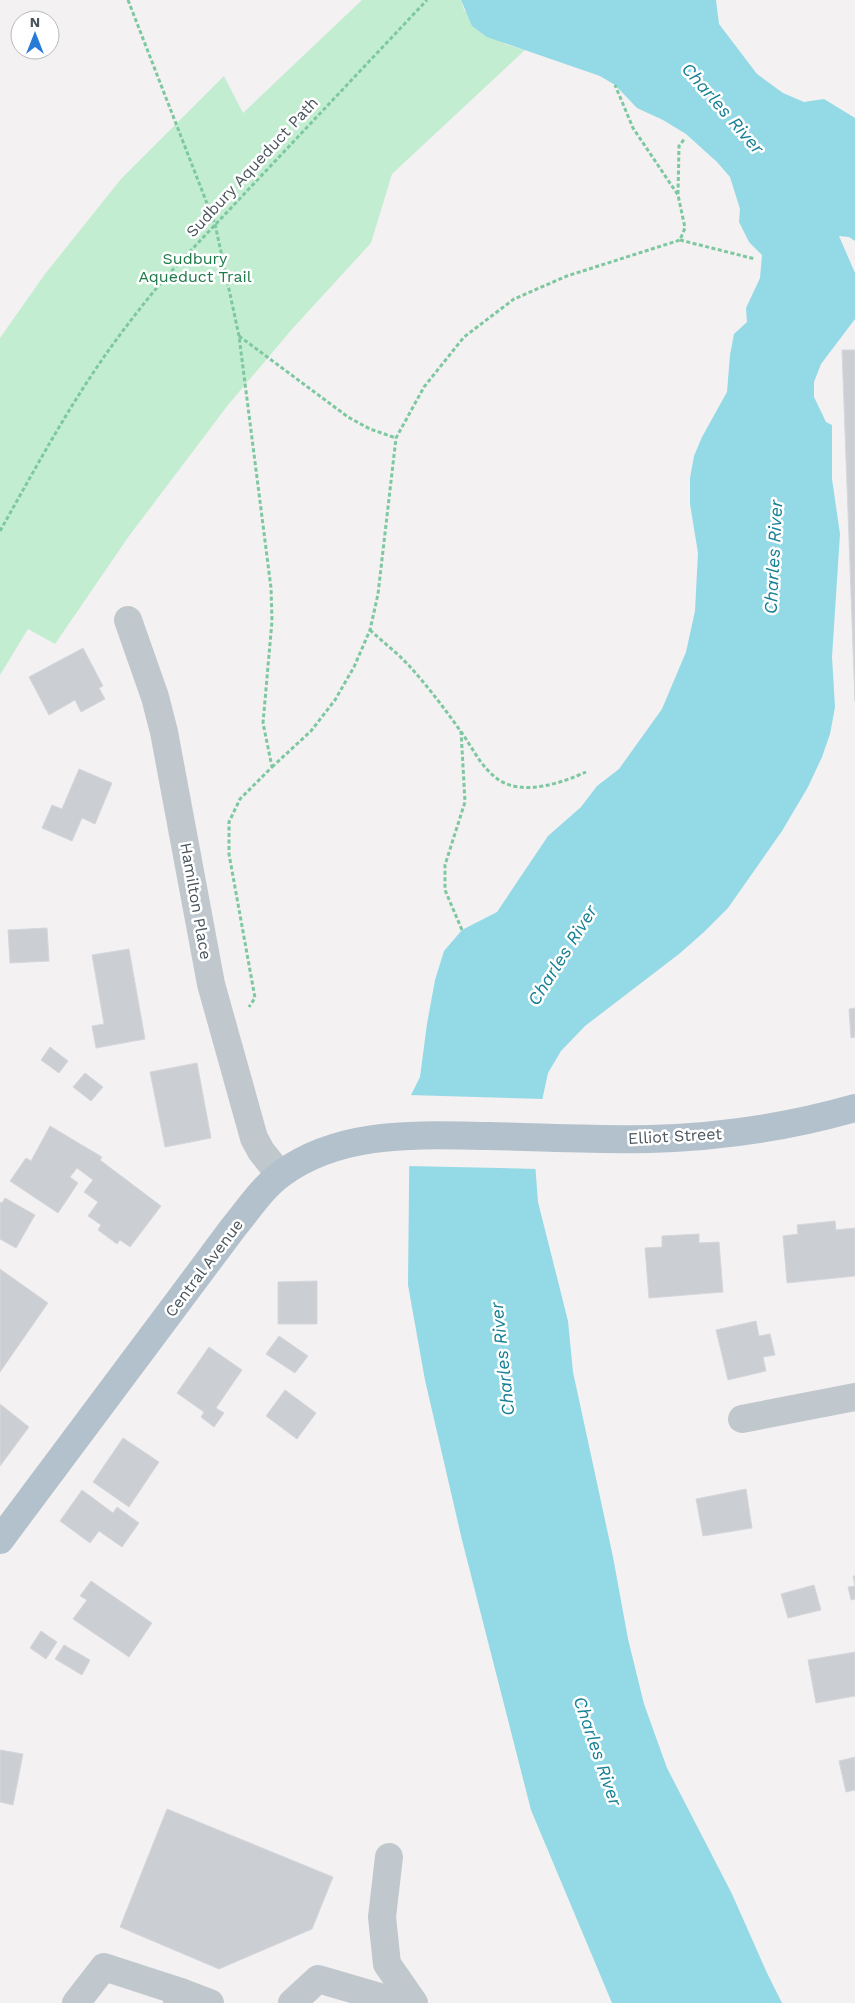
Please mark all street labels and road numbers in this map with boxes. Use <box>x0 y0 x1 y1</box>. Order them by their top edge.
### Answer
street label: Sudbury Aqueduct Path <box>182 93 322 241</box>
street label: Hamilton Place <box>176 841 216 961</box>
street label: Elliot Street <box>628 1124 723 1148</box>
street label: Central Avenue <box>161 1215 247 1321</box>

